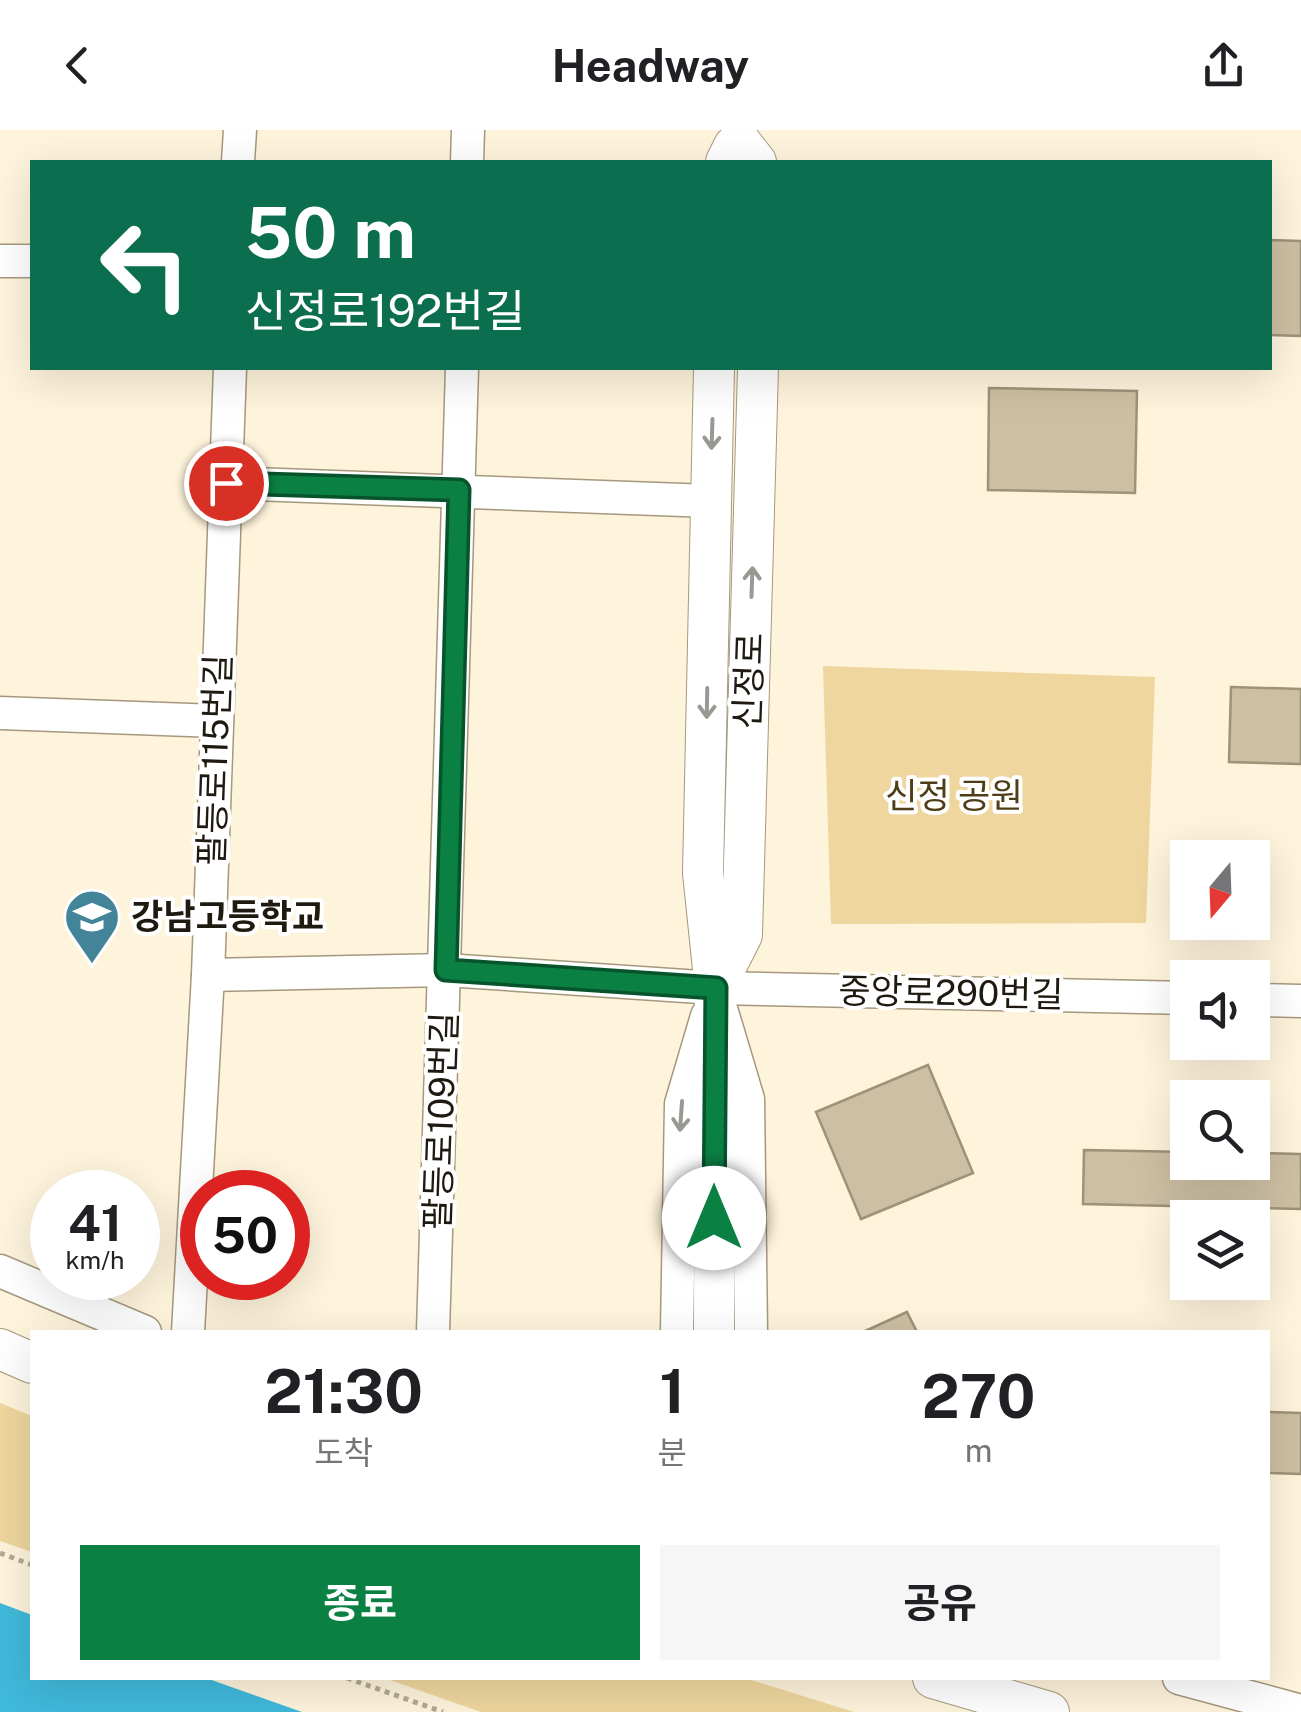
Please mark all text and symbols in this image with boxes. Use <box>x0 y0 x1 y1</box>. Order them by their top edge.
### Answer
icon: back <box>50 38 105 93</box>
icon: share <box>1196 38 1251 93</box>
text: Headway <box>552 39 749 92</box>
text: 50 m <box>245 191 416 274</box>
icon: left <box>80 200 210 330</box>
text: 신정로192번길 <box>245 284 525 337</box>
one-way arrow <box>703 418 722 450</box>
pin <box>184 441 269 526</box>
icon: arrive <box>199 456 254 511</box>
one-way arrow <box>742 567 761 599</box>
street label: 신정로 <box>726 632 771 730</box>
street label: 팔등로115번길 <box>190 653 239 867</box>
one-way arrow <box>697 687 716 719</box>
park label: 신정 공원 <box>885 775 1023 816</box>
north arrow <box>1170 840 1270 940</box>
map controls <box>1170 840 1270 1300</box>
school or university icon: 강남고등학교 <box>62 887 122 966</box>
place label: 강남고등학교 <box>131 896 324 937</box>
button: sound <box>1170 960 1270 1060</box>
street label: 중앙로290번길 <box>838 970 1064 1015</box>
street label: 팔등로109번길 <box>416 1011 465 1231</box>
button: search <box>1170 1080 1270 1180</box>
one-way arrow <box>672 1099 691 1131</box>
position arrow <box>662 1166 766 1270</box>
speed limit sign: 50 <box>180 1170 310 1300</box>
text: 41 <box>68 1193 122 1252</box>
button: layers <box>1170 1200 1270 1300</box>
text: km/h <box>66 1245 124 1275</box>
text: 21:30 <box>265 1356 423 1427</box>
text: 1 <box>659 1356 685 1427</box>
text: 270 <box>922 1361 1035 1432</box>
text: m <box>965 1432 992 1469</box>
text: 도착 <box>314 1434 373 1471</box>
text: 분 <box>658 1434 687 1471</box>
button: 종료 <box>80 1545 640 1660</box>
button: 공유 <box>660 1545 1220 1660</box>

